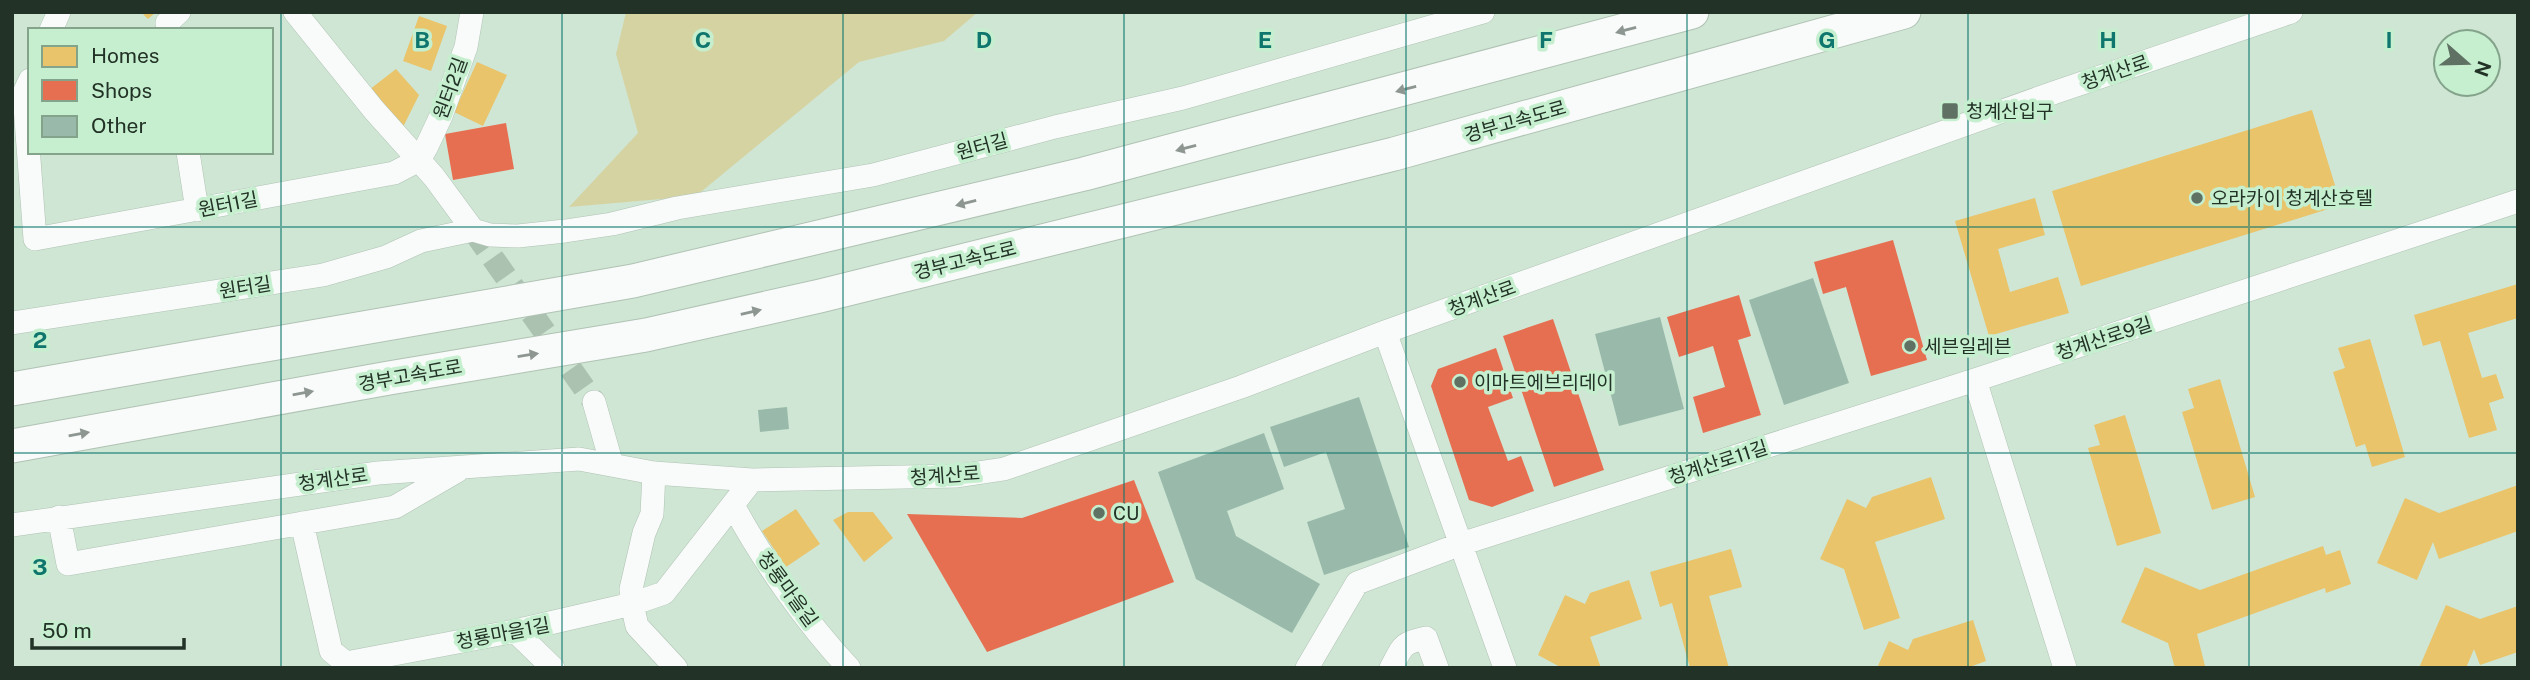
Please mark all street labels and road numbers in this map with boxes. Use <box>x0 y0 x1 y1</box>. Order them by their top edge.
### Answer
street label: 청계산로 <box>2078 50 2152 94</box>
street label: 원터2길 <box>429 54 471 122</box>
street label: 경부고속도로 <box>1462 96 1568 146</box>
street label: 원터길 <box>954 129 1010 163</box>
street label: 원터1길 <box>196 187 260 221</box>
street label: 경부고속도로 <box>911 237 1019 283</box>
street label: 원터길 <box>217 272 273 302</box>
street label: 청계산로 <box>1445 276 1519 320</box>
street label: 청계산로9길 <box>2053 312 2155 364</box>
street label: 경부고속도로 <box>356 355 464 395</box>
street label: 청계산로11길 <box>1666 436 1770 488</box>
street label: 청계산로 <box>909 462 981 488</box>
street label: 청계산로 <box>297 463 369 495</box>
street label: 청룡마을길 <box>753 547 823 631</box>
street label: 청룡마을1길 <box>454 613 552 653</box>

